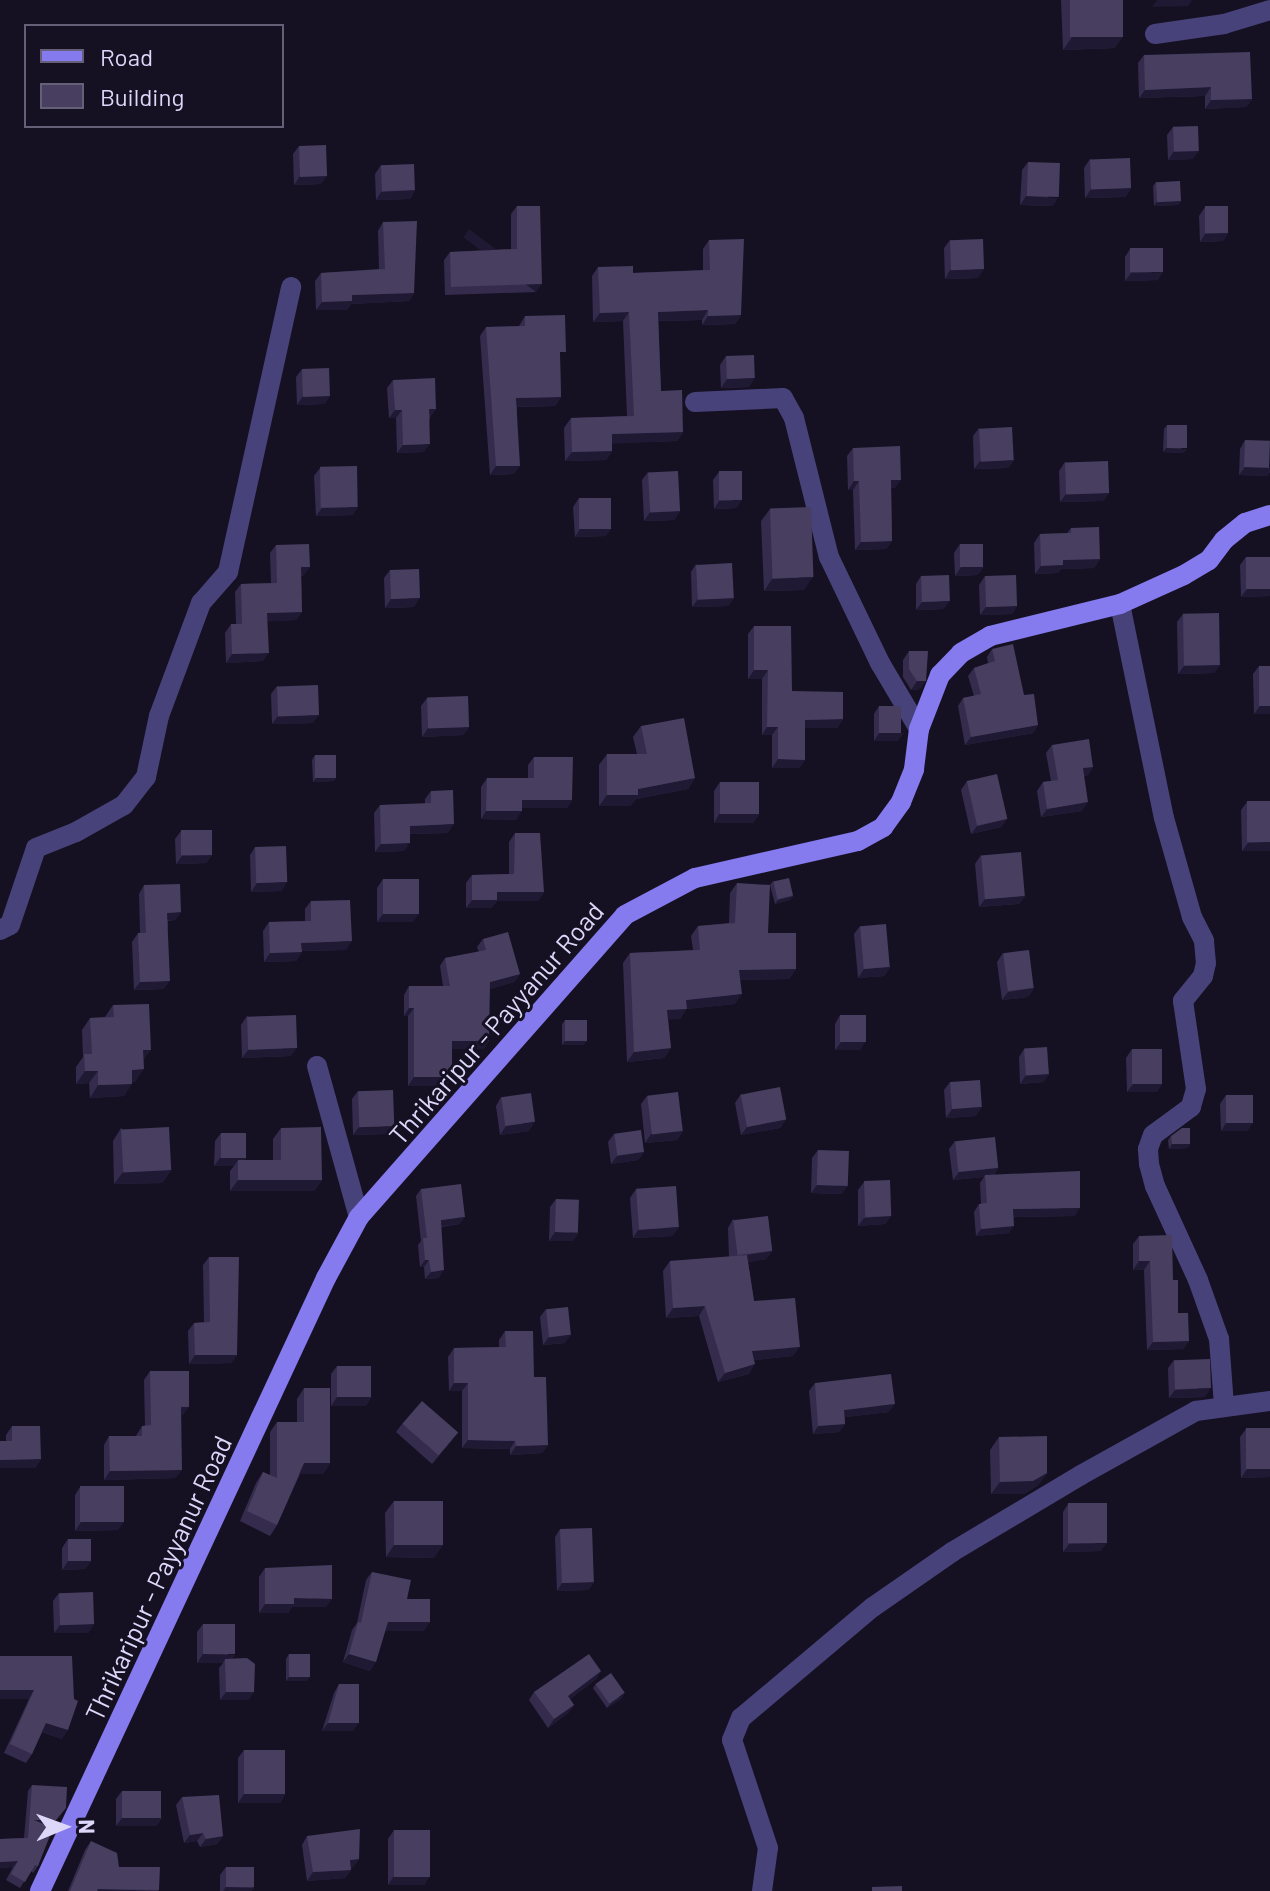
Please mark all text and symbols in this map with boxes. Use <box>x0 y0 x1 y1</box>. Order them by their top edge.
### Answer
legend <box>24 24 284 128</box>
text: Road <box>100 42 153 71</box>
text: Building <box>100 82 184 111</box>
street label: Thrikaripur - Payyanur Road <box>382 895 610 1151</box>
street label: Thrikaripur - Payyanur Road <box>78 1430 238 1726</box>
north arrow <box>24 1787 104 1867</box>
text: N <box>75 1819 101 1834</box>

